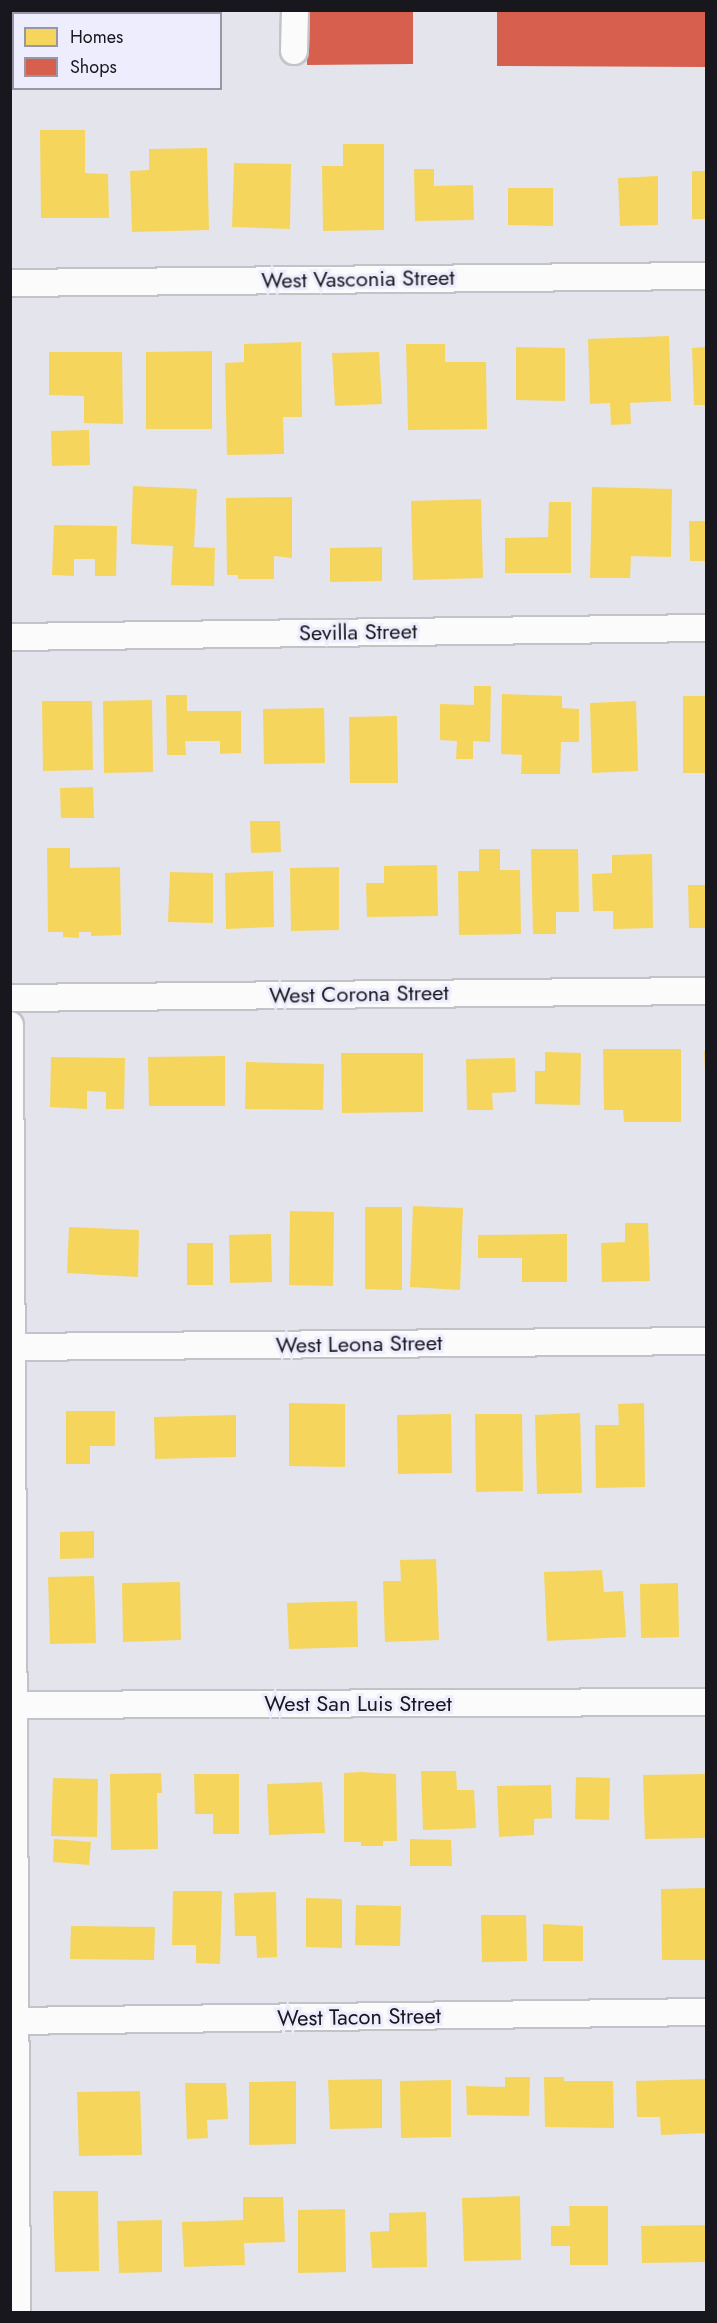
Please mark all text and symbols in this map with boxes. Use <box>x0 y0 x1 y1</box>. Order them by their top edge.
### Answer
legend <box>12 12 222 90</box>
text: Homes <box>70 24 123 50</box>
text: Shops <box>70 54 117 80</box>
street label: West Vasconia Street <box>261 264 455 294</box>
street label: Sevilla Street <box>299 618 417 646</box>
street label: West Corona Street <box>269 979 449 1009</box>
street label: West Leona Street <box>276 1329 442 1359</box>
street label: West San Luis Street <box>264 1691 452 1717</box>
street label: West Tacon Street <box>277 2002 441 2032</box>

